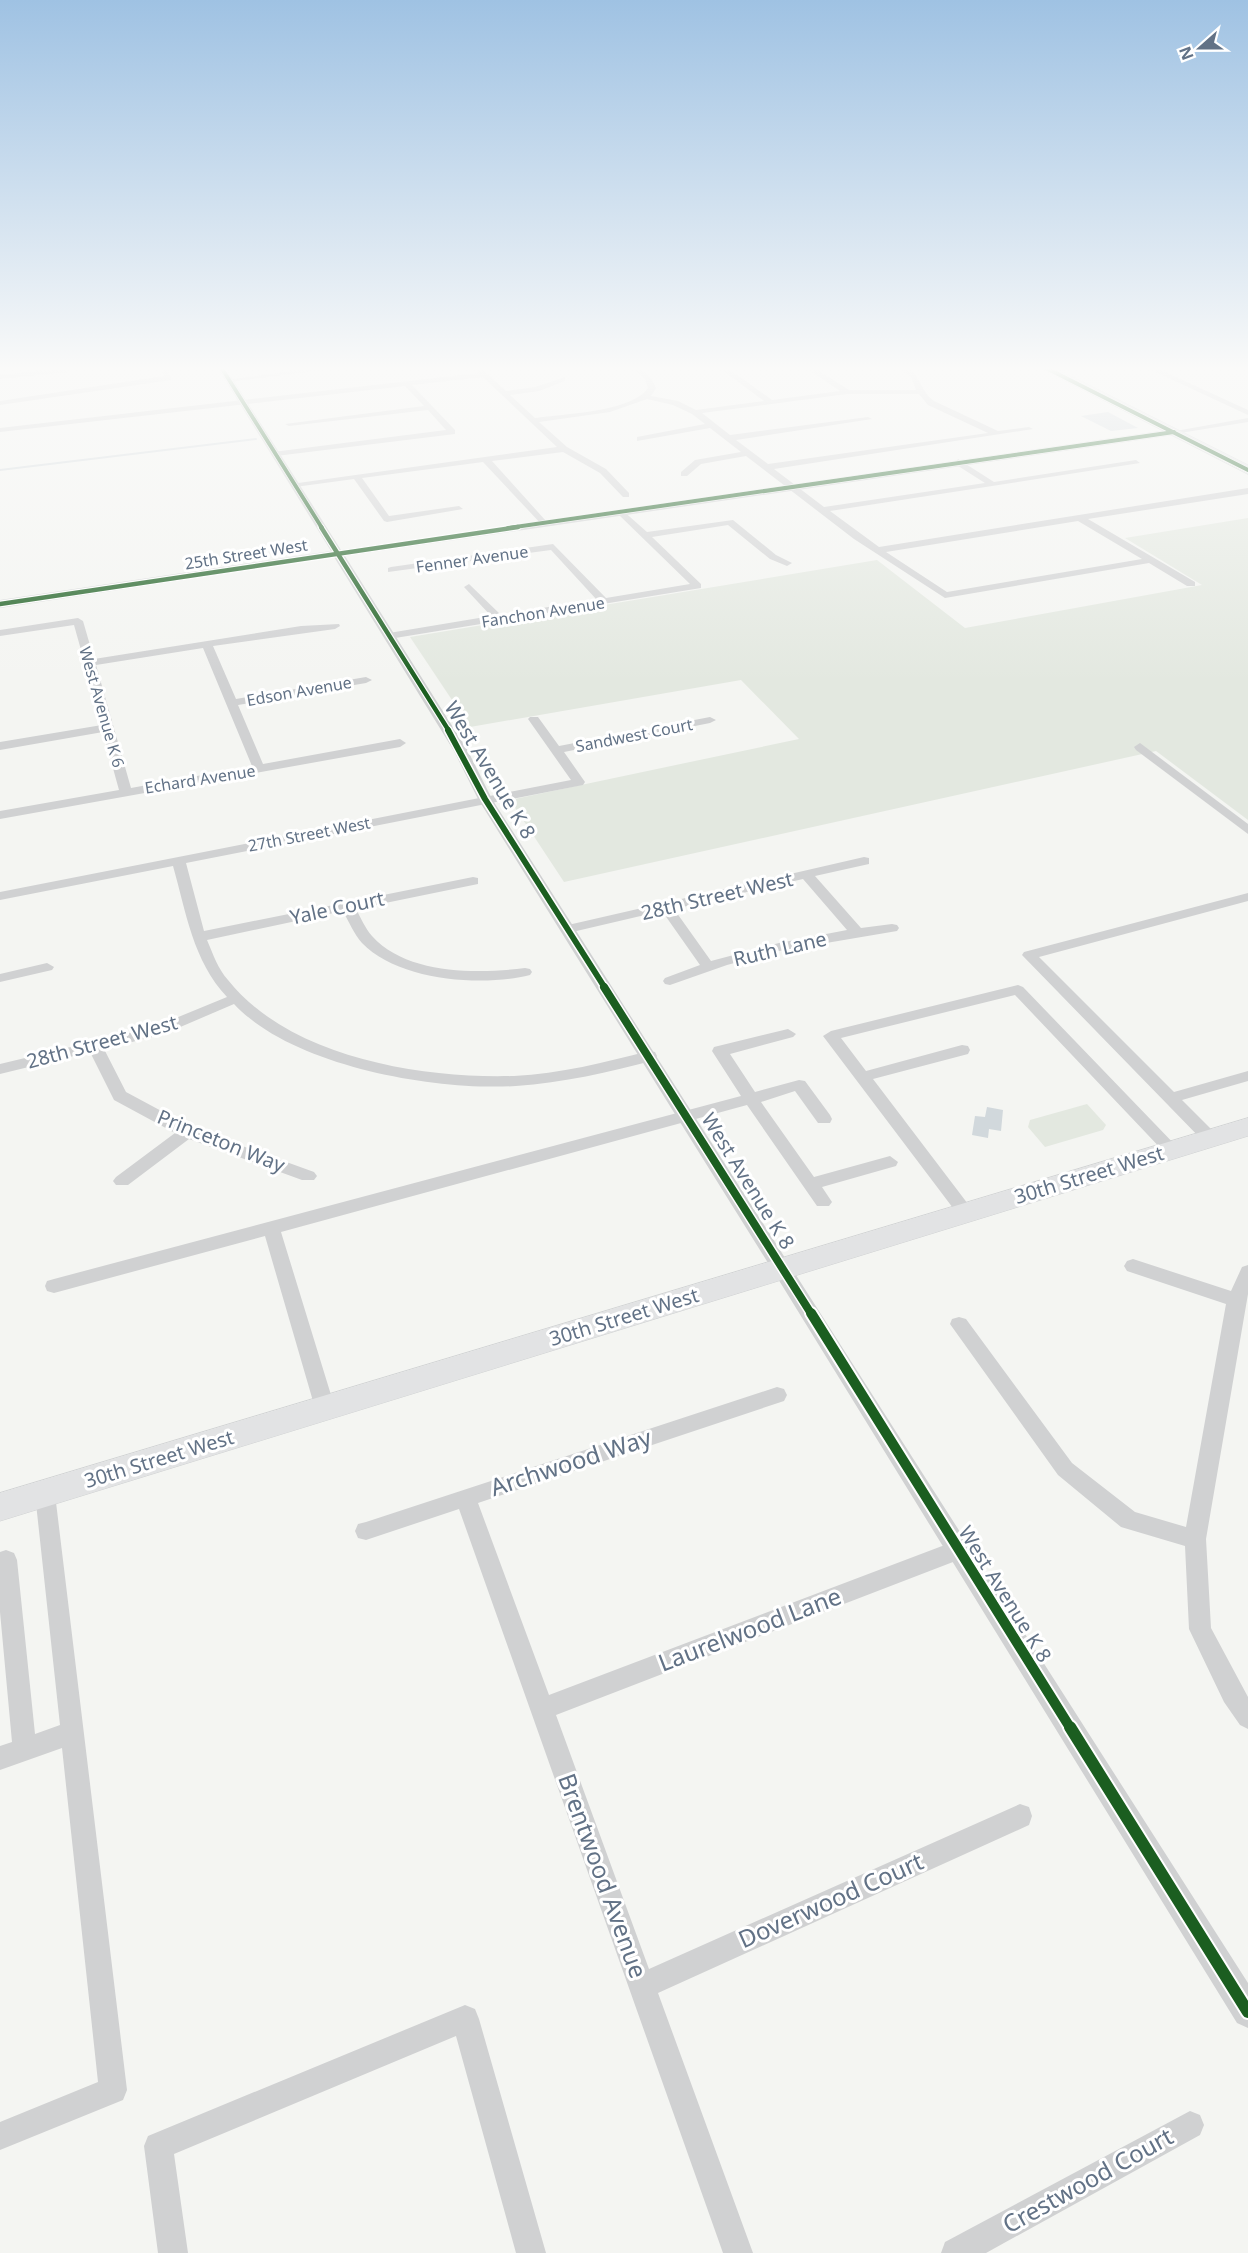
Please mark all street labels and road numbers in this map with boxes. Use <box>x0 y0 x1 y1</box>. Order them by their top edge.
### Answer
street label: 25th Street West <box>183 533 309 575</box>
street label: Fenner Avenue <box>414 540 530 578</box>
street label: Fanchon Avenue <box>480 591 606 633</box>
street label: West Avenue K 6 <box>74 644 130 770</box>
street label: Edson Avenue <box>245 671 353 711</box>
street label: West Avenue K 8 <box>439 696 542 844</box>
street label: Sandwest Court <box>574 713 695 757</box>
street label: Echard Avenue <box>143 759 257 799</box>
street label: 27th Street West <box>246 811 372 857</box>
street label: 28th Street West <box>638 865 795 926</box>
street label: Yale Court <box>287 884 387 931</box>
street label: Ruth Lane <box>731 925 829 972</box>
street label: 28th Street West <box>24 1008 180 1075</box>
street label: Princeton Way <box>153 1103 290 1179</box>
street label: West Avenue K 8 <box>696 1107 801 1254</box>
street label: 30th Street West <box>1011 1139 1167 1210</box>
street label: 30th Street West <box>546 1281 702 1352</box>
street label: Archwood Way <box>486 1420 656 1503</box>
street label: 30th Street West <box>81 1423 237 1494</box>
street label: West Avenue K 8 <box>953 1520 1058 1667</box>
street label: Laurelwood Lane <box>653 1579 846 1679</box>
street label: Brentwood Avenue <box>551 1769 656 1982</box>
street label: Doverwood Court <box>733 1844 928 1955</box>
street label: Crestwood Court <box>996 2119 1179 2240</box>

